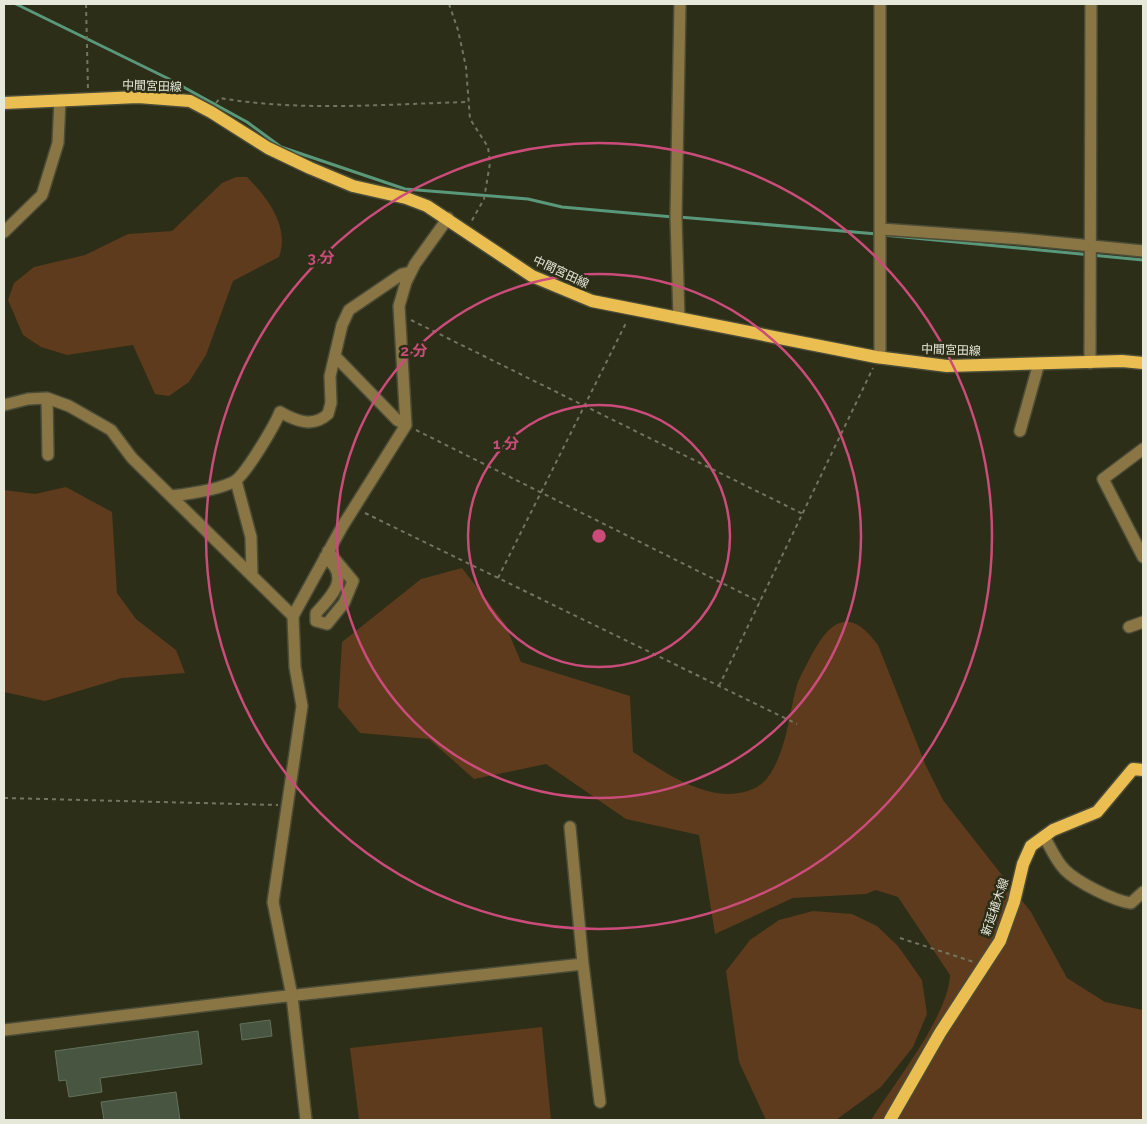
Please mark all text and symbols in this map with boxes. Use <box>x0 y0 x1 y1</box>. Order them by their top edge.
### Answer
street label: 中間宮田線 <box>122 78 182 94</box>
text: 3 分 <box>308 249 334 267</box>
street label: 中間宮田線 <box>531 253 591 291</box>
text: 2 分 <box>400 342 428 360</box>
street label: 中間宮田線 <box>921 342 981 358</box>
text: 1 分 <box>493 435 519 453</box>
centre of rings <box>590 527 608 545</box>
street label: 新延植木線 <box>979 876 1011 938</box>

